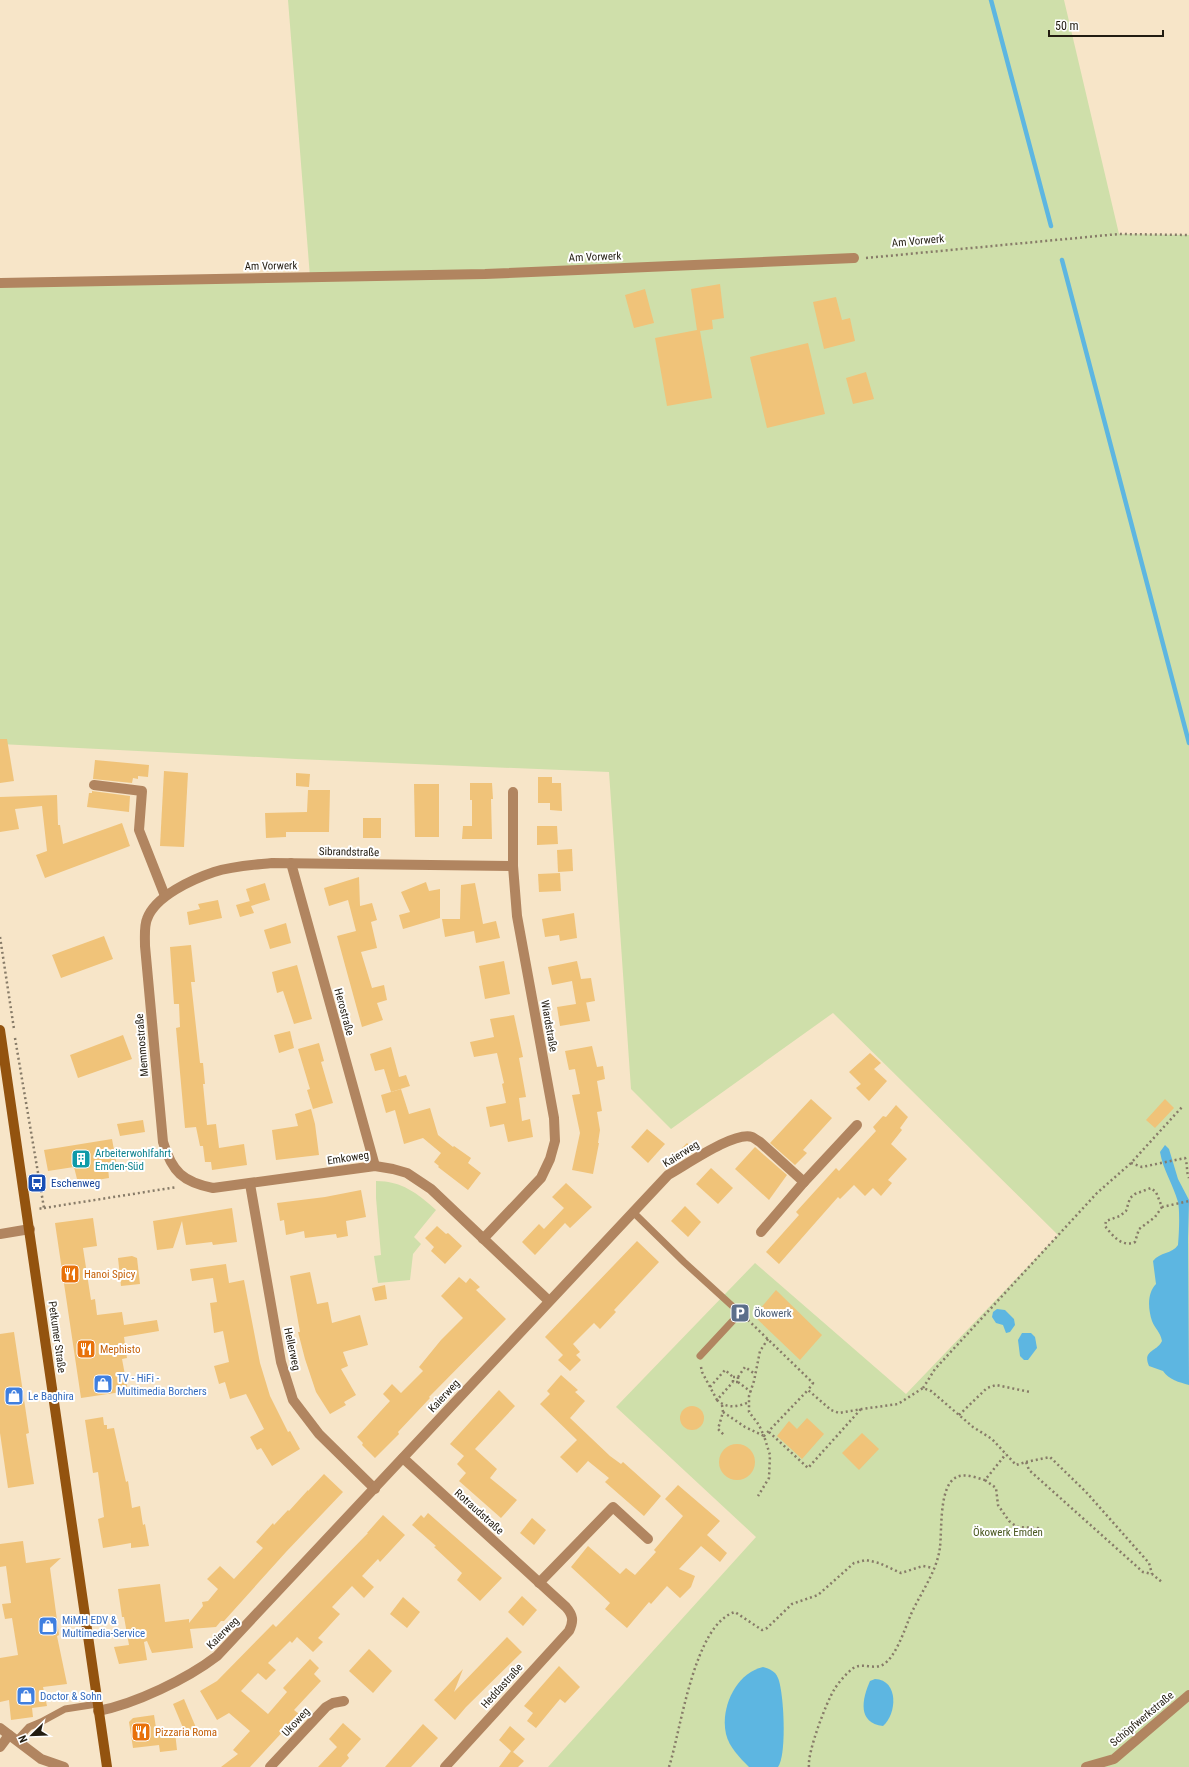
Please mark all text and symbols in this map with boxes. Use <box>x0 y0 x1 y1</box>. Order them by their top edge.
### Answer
scale bar <box>1049 12 1163 38</box>
text: 50 m <box>1055 19 1079 33</box>
street label: Am Vorwerk <box>891 232 945 250</box>
street label: Am Vorwerk <box>568 250 622 264</box>
street label: Am Vorwerk <box>245 259 297 273</box>
street label: Sibrandstraße <box>319 845 379 859</box>
street label: Herostraße <box>331 987 357 1037</box>
street label: Wiardstraße <box>538 999 560 1053</box>
street label: Memmostraße <box>133 1013 151 1077</box>
street label: Kaierweg <box>661 1138 701 1170</box>
place label: Arbeiterwohlfahrt Emden-Süd <box>95 1147 171 1173</box>
building icon: Arbeiterwohlfahrt Emden-Süd <box>70 1148 92 1170</box>
street label: Emkoweg <box>326 1149 370 1167</box>
bus stop icon: Eschenweg <box>26 1172 48 1194</box>
place label: Eschenweg <box>51 1177 100 1190</box>
restaurant icon: Hanoi Spicy <box>59 1263 81 1285</box>
place label: Hanoi Spicy <box>84 1268 136 1281</box>
street label: Petkumer Straße <box>46 1300 68 1374</box>
parking icon: Ökowerk <box>729 1302 751 1324</box>
place label: Ökowerk <box>754 1307 792 1320</box>
street label: Hellerweg <box>281 1326 303 1372</box>
restaurant icon: Mephisto <box>75 1338 97 1360</box>
place label: Mephisto <box>100 1343 141 1356</box>
place label: TV - HiFi - Multimedia Borchers <box>117 1372 207 1398</box>
shop icon: TV - HiFi - Multimedia Borchers <box>92 1373 114 1395</box>
street label: Kaierweg <box>426 1377 462 1415</box>
shop icon: Le Baghira <box>3 1385 25 1407</box>
place label: Le Baghira <box>28 1390 74 1403</box>
street label: Rotraudstraße <box>452 1487 506 1537</box>
park label: Ökowerk Emden <box>973 1526 1043 1539</box>
place label: MiMH EDV & Multimedia-Service <box>62 1614 145 1640</box>
street label: Kaierweg <box>204 1614 242 1652</box>
shop icon: MiMH EDV & Multimedia-Service <box>37 1615 59 1637</box>
street label: Heddastraße <box>479 1661 525 1711</box>
shop icon: Doctor & Sohn <box>15 1685 37 1707</box>
street label: Schöpfwerkstraße <box>1108 1689 1176 1749</box>
place label: Doctor & Sohn <box>40 1690 102 1703</box>
street label: Ukoweg <box>280 1705 312 1739</box>
north arrow <box>12 1715 52 1755</box>
restaurant icon: Pizzaria Roma <box>130 1721 152 1743</box>
place label: Pizzaria Roma <box>155 1726 217 1739</box>
text: N <box>16 1733 31 1744</box>

